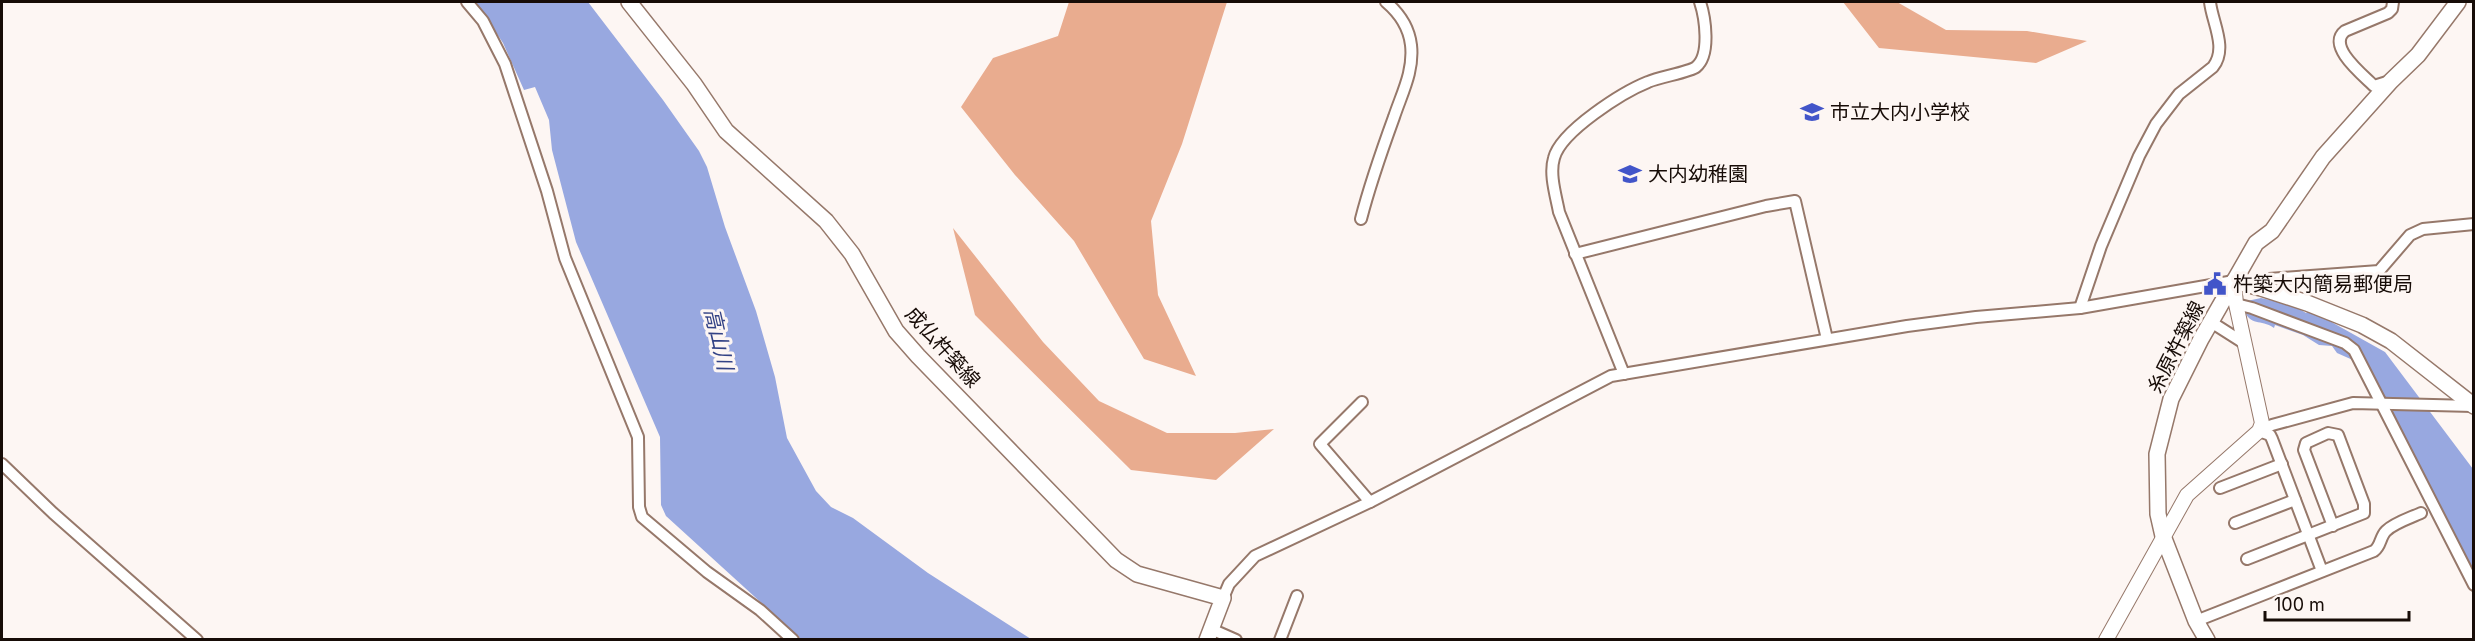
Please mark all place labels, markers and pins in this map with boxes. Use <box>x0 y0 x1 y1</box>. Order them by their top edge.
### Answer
school or university icon: 市立大内小学校 <box>1799 99 1825 125</box>
place label: 市立大内小学校 <box>1830 100 1970 124</box>
school or university icon: 大内幼稚園 <box>1617 161 1643 187</box>
place label: 大内幼稚園 <box>1648 162 1748 186</box>
public building icon: 杵築大内簡易郵便局 <box>2202 271 2228 297</box>
place label: 杵築大内簡易郵便局 <box>2233 272 2413 296</box>

